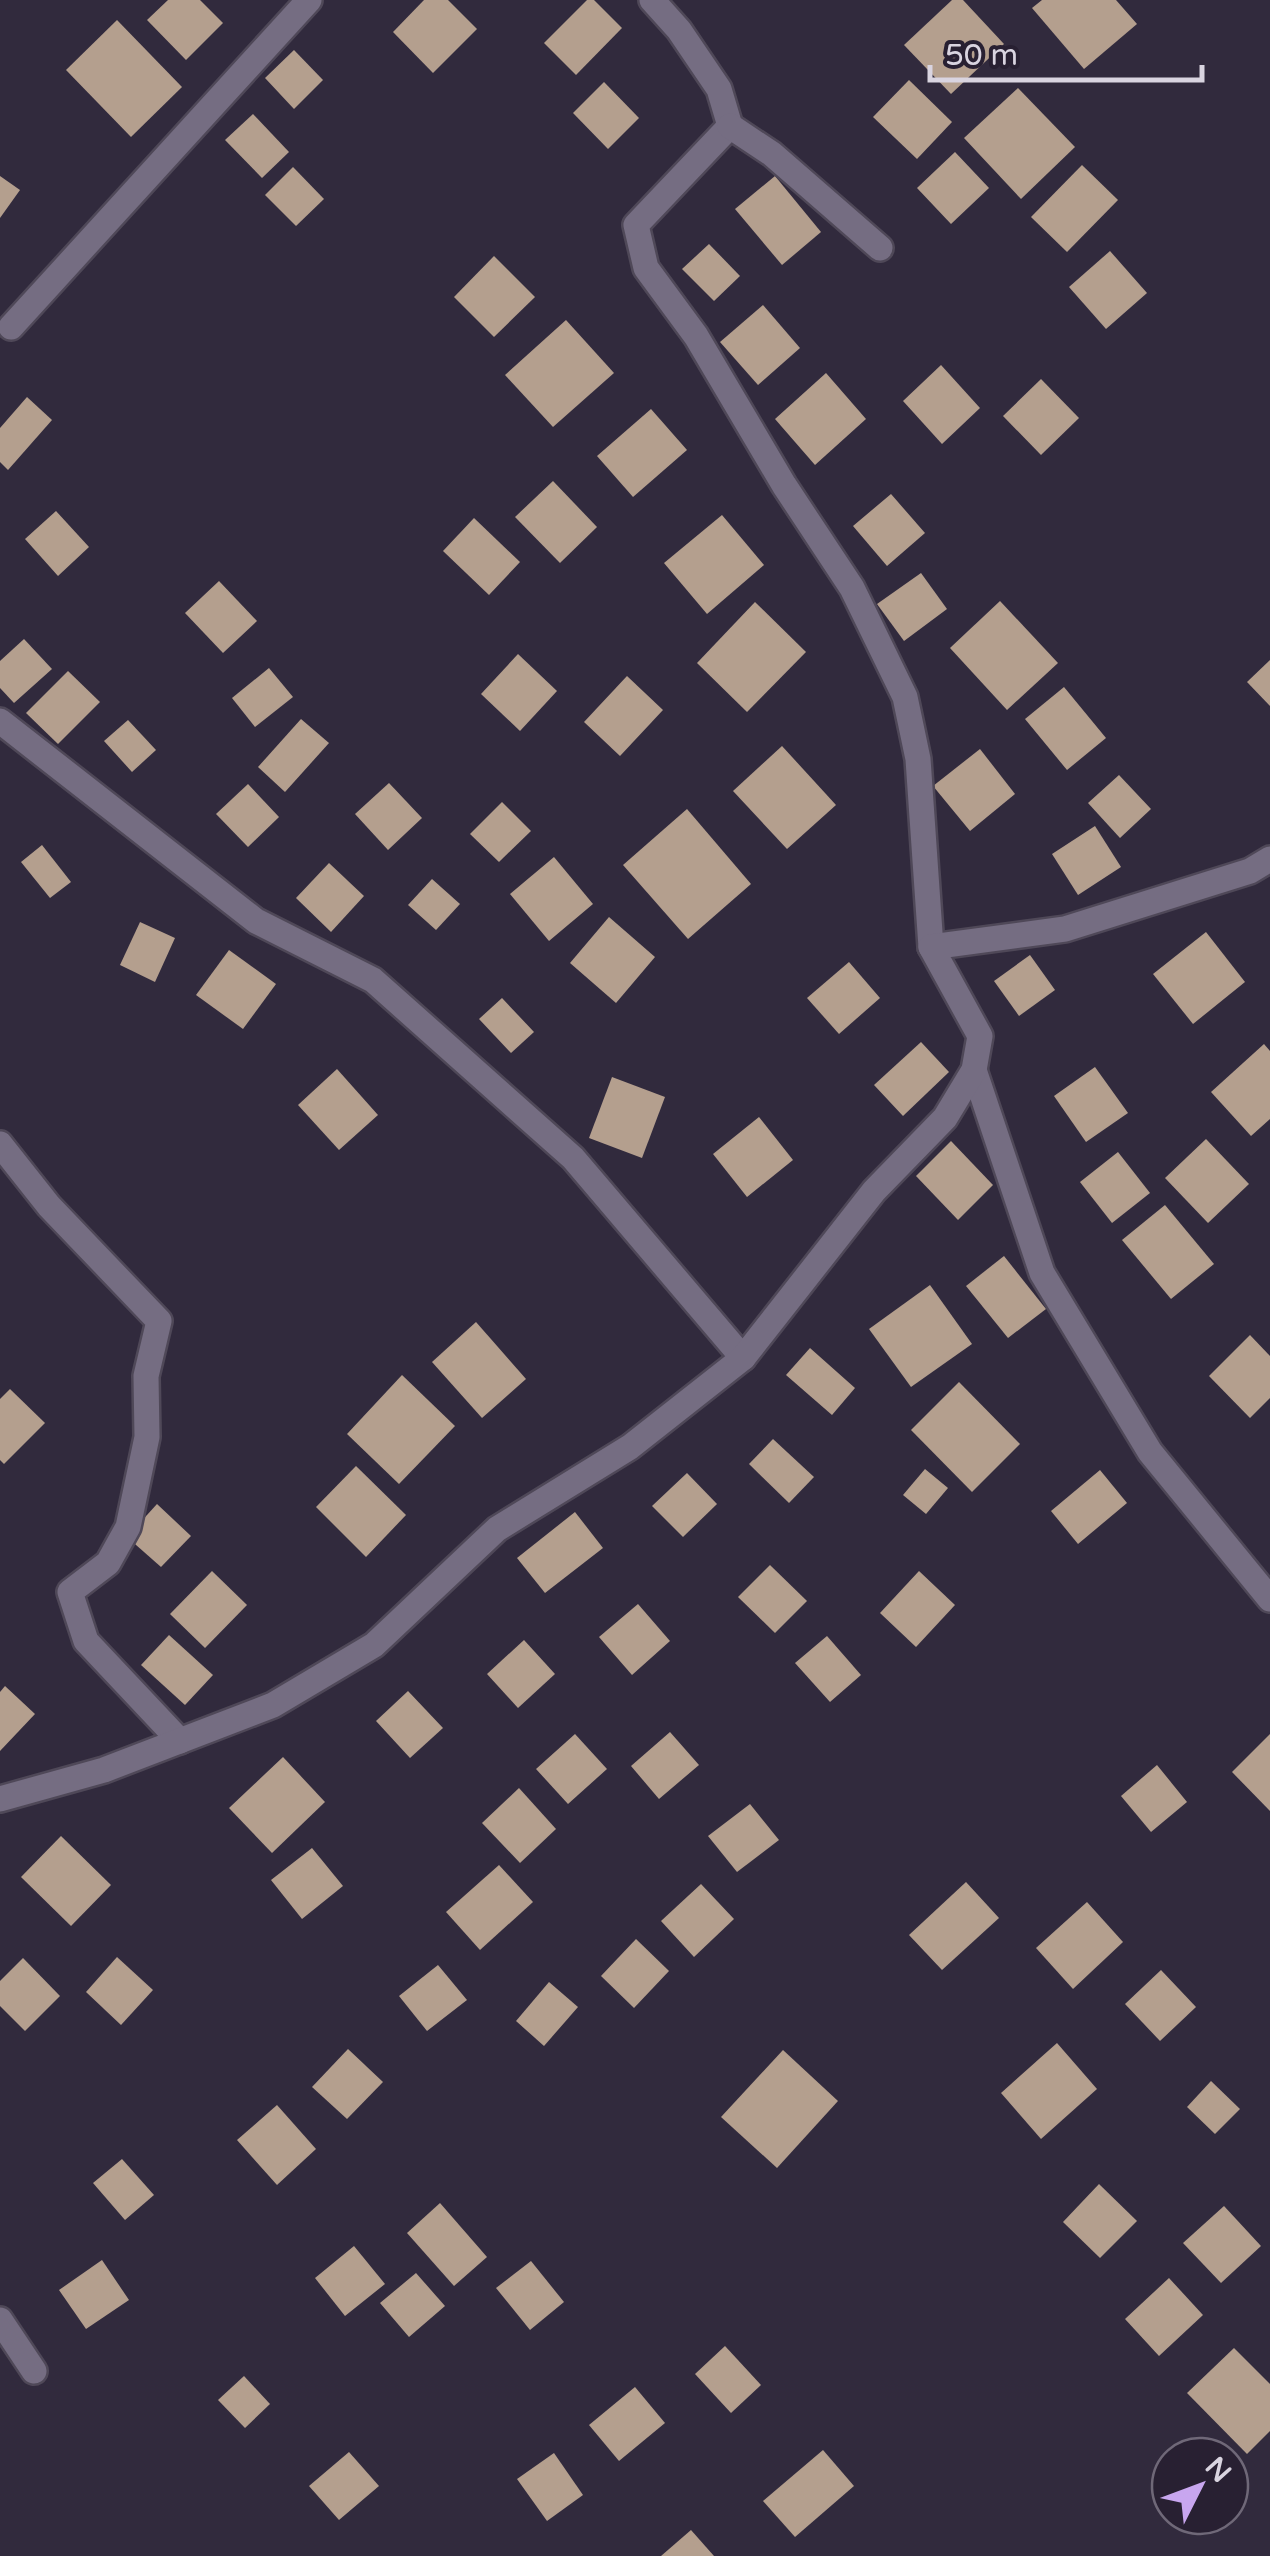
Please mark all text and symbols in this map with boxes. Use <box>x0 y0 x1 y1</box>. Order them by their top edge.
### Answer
scale bar <box>930 20 1202 82</box>
text: 50 m <box>945 37 1018 74</box>
north arrow <box>1150 2436 1250 2536</box>
text: N <box>1198 2450 1238 2490</box>

